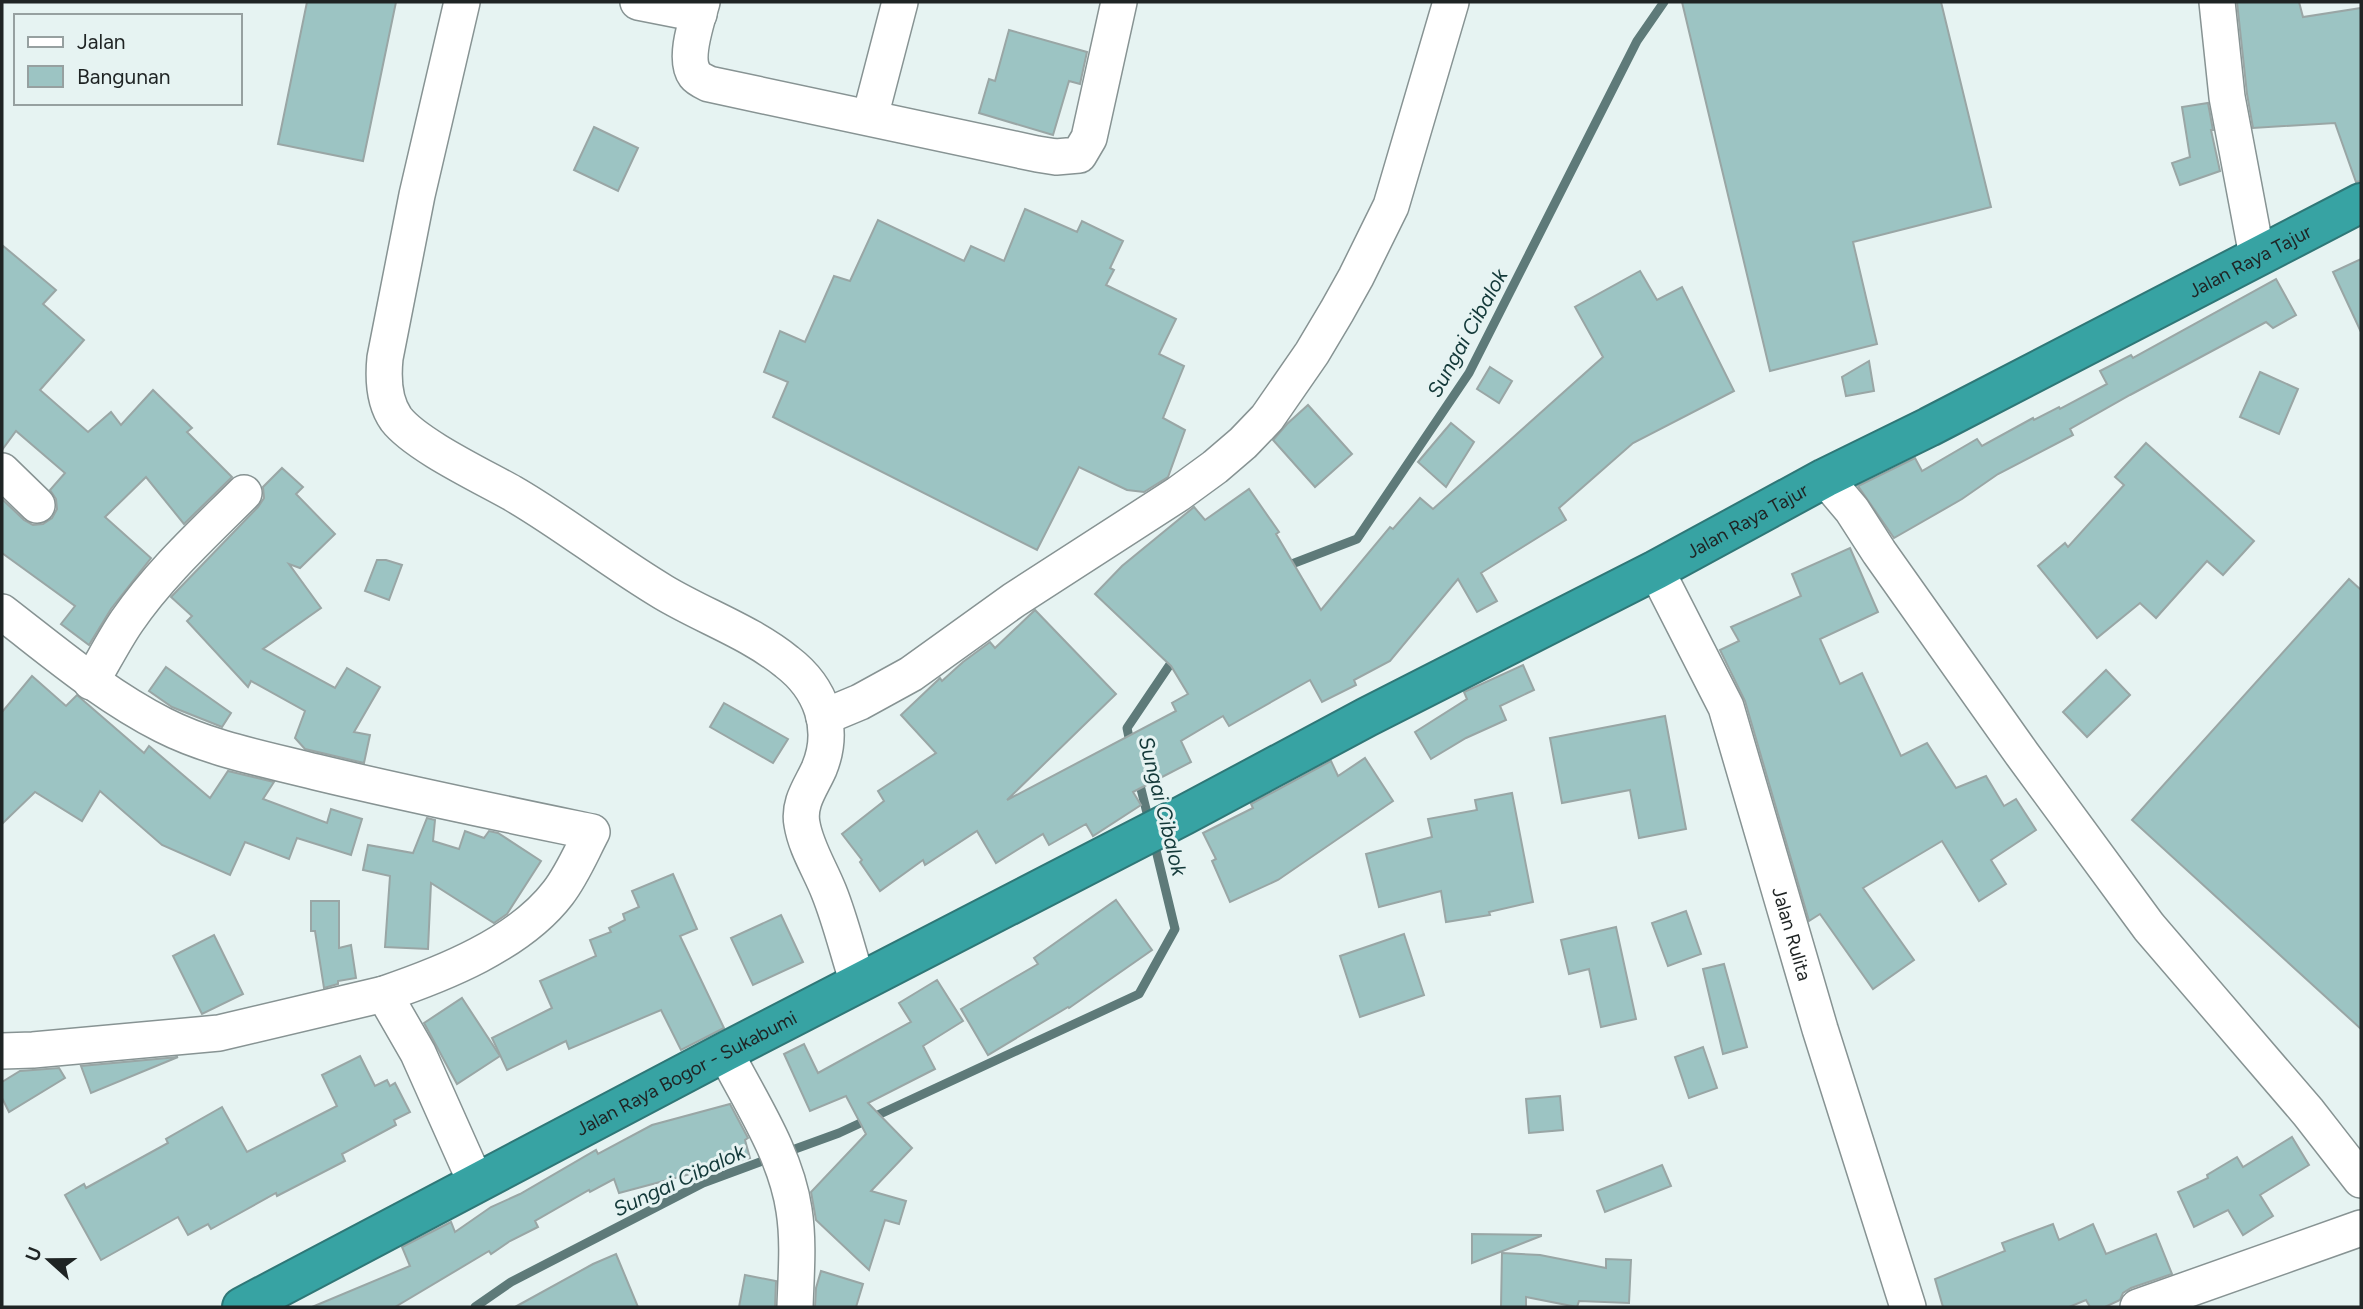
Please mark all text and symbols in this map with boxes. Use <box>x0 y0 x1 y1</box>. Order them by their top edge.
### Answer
legend <box>14 14 242 105</box>
text: Jalan <box>77 29 126 54</box>
text: Bangunan <box>77 64 170 89</box>
street label: Jalan Raya Tajur <box>2184 219 2316 302</box>
water label: Sungai Cibalok <box>1421 264 1513 402</box>
street label: Jalan Raya Tajur <box>1682 478 1812 563</box>
water label: Sungai Cibalok <box>1134 734 1193 879</box>
street label: Jalan Rulita <box>1768 884 1817 983</box>
street label: Jalan Raya Bogor - Sukabumi <box>572 1006 800 1140</box>
water label: Sungai Cibalok <box>609 1138 750 1222</box>
north arrow <box>14 1225 84 1295</box>
text: U <box>20 1244 47 1264</box>

